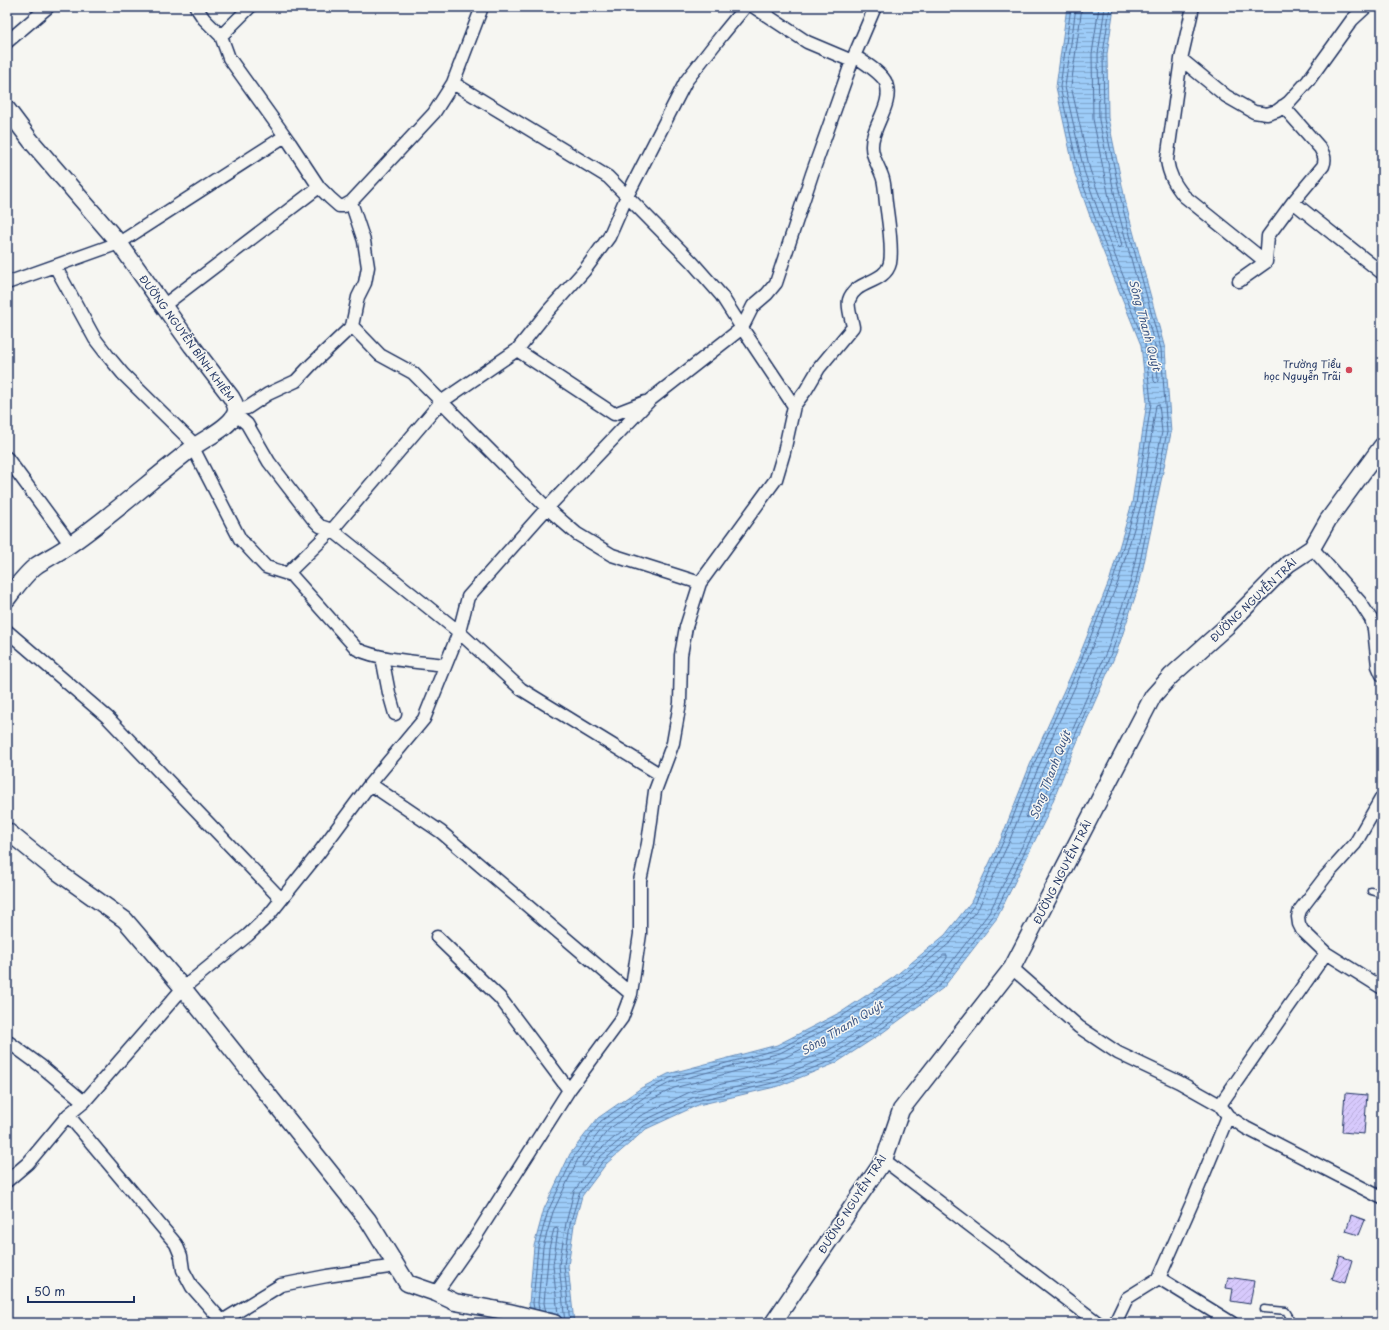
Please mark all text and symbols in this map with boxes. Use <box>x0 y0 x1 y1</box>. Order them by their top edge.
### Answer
street label: ĐƯỜNG NGUYỄN BỈNH KHIÊM <box>136 271 239 404</box>
water label: Sông Thanh Quýt <box>1125 277 1166 374</box>
place label: Trường Tiểu học Nguyễn Trãi <box>1264 356 1341 383</box>
marker: Trường Tiểu học Nguyễn Trãi <box>1344 365 1354 375</box>
street label: ĐƯỜNG NGUYỄN TRÃI <box>1205 553 1299 645</box>
water label: Sông Thanh Quýt <box>1025 727 1075 822</box>
street label: ĐƯỜNG NGUYỄN TRÃI <box>1028 817 1094 926</box>
water label: Sông Thanh Quýt <box>797 995 888 1059</box>
street label: ĐƯỜNG NGUYỄN TRÃI <box>813 1151 889 1256</box>
scale bar <box>28 1278 134 1304</box>
text: 50 m <box>34 1282 65 1300</box>

